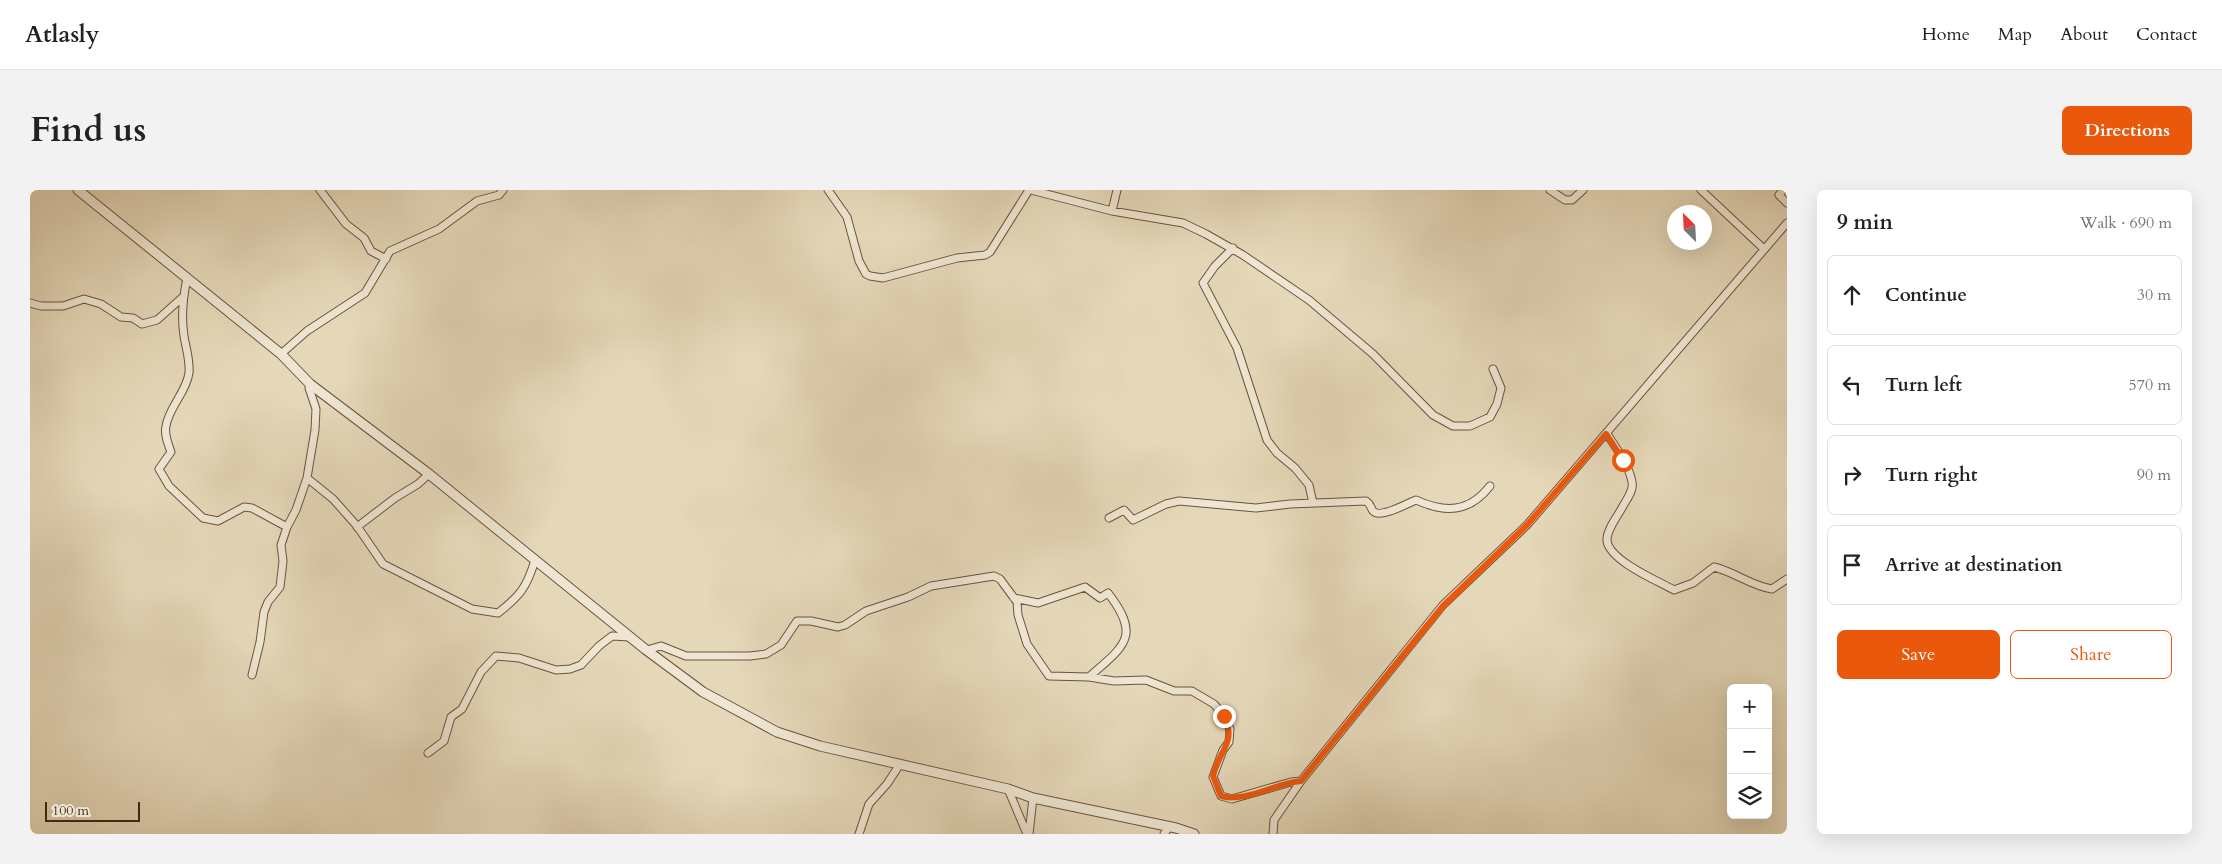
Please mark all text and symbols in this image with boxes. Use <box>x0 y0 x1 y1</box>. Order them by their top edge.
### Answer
text: Atlasly <box>25 18 99 51</box>
text: Home <box>1922 22 1970 47</box>
text: Map <box>1998 22 2032 47</box>
text: About <box>2060 22 2108 47</box>
text: Contact <box>2136 22 2197 47</box>
text: Find us <box>30 106 146 154</box>
button: Directions <box>2062 106 2192 155</box>
north arrow <box>1667 205 1712 250</box>
text: 9 min <box>1837 208 1893 237</box>
text: Walk · 690 m <box>2080 212 2172 234</box>
icon: ahead <box>1838 281 1866 309</box>
text: Continue <box>1885 282 1967 308</box>
text: 30 m <box>2137 284 2171 306</box>
icon: left <box>1838 371 1866 399</box>
text: Turn left <box>1885 372 1962 398</box>
text: 570 m <box>2129 374 2171 396</box>
route start <box>1612 449 1635 472</box>
icon: right <box>1838 461 1866 489</box>
text: Turn right <box>1885 462 1977 488</box>
text: 90 m <box>2137 464 2171 486</box>
icon: arrive <box>1838 551 1866 579</box>
text: Arrive at destination <box>1885 552 2062 578</box>
button: Save <box>1837 630 2000 679</box>
button: Share <box>2010 630 2172 679</box>
map controls <box>1727 684 1772 819</box>
button: + <box>1727 684 1772 729</box>
route end <box>1213 705 1236 728</box>
button: − <box>1727 729 1772 774</box>
button: layers <box>1727 774 1772 819</box>
scale bar <box>45 799 140 822</box>
text: 100 m <box>52 801 89 820</box>

